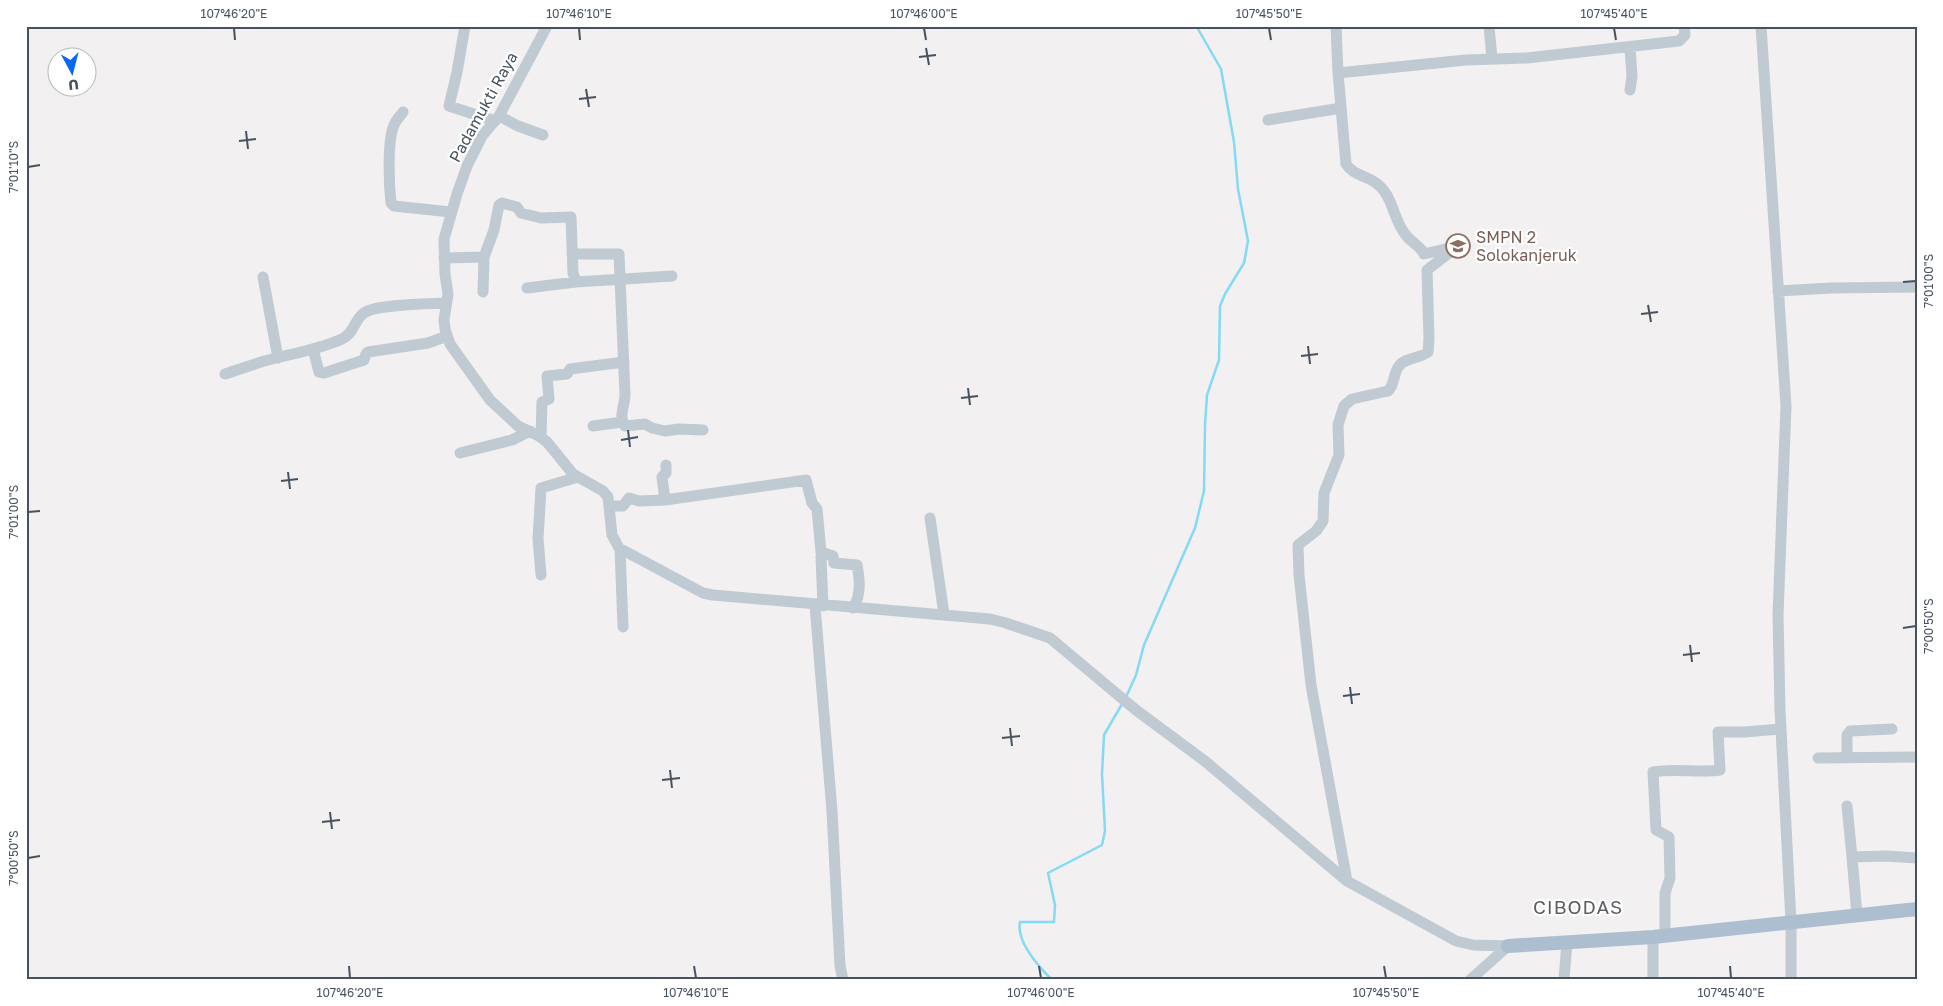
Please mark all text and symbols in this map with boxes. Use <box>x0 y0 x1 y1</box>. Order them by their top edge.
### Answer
text: 107°46'20"E <box>201 6 267 21</box>
text: 107°46'10"E <box>546 6 612 21</box>
text: 107°46'00"E <box>890 6 958 21</box>
text: 107°45'50"E <box>1236 6 1302 21</box>
text: 107°45'40"E <box>1581 6 1647 21</box>
north arrow <box>48 48 98 98</box>
street label: Padamukti Raya <box>444 48 522 166</box>
text: U <box>68 76 80 94</box>
text: 7°01'10"S <box>6 140 21 193</box>
place label: SMPN 2 Solokanjeruk <box>1476 227 1577 265</box>
school or university icon: SMPN 2 Solokanjeruk <box>1445 233 1471 259</box>
text: 7°01'00"S <box>1921 254 1936 308</box>
text: 7°01'00"S <box>6 485 21 539</box>
text: 7°00'50"S <box>1921 598 1936 654</box>
text: 7°00'50"S <box>6 830 21 886</box>
district label: CIBODAS <box>1533 895 1623 918</box>
text: 107°46'20"E <box>317 985 383 1000</box>
text: 107°46'10"E <box>663 985 729 1000</box>
text: 107°46'00"E <box>1007 985 1075 1000</box>
text: 107°45'50"E <box>1353 985 1419 1000</box>
text: 107°45'40"E <box>1698 985 1764 1000</box>

